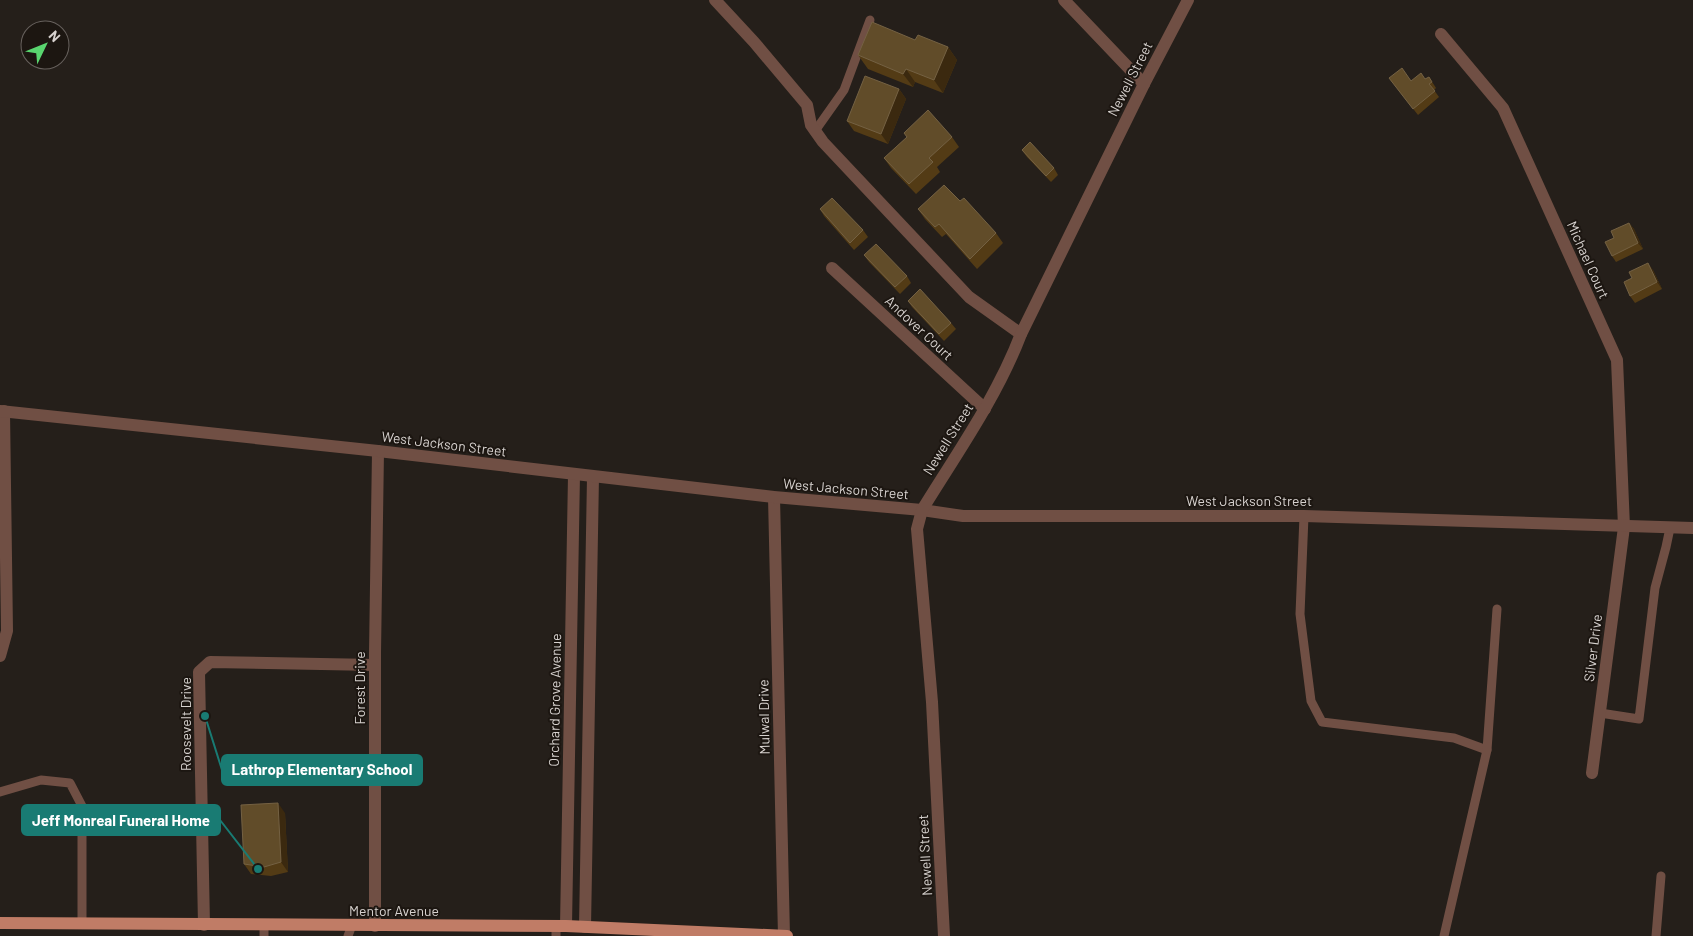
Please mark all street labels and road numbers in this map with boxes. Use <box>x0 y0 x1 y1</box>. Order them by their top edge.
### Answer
street label: Newell Street <box>1103 39 1156 119</box>
street label: Michael Court <box>1564 218 1613 301</box>
street label: Andover Court <box>882 292 957 363</box>
street label: Newell Street <box>919 400 976 478</box>
street label: West Jackson Street <box>381 427 508 460</box>
street label: West Jackson Street <box>783 475 910 502</box>
street label: West Jackson Street <box>1186 492 1312 509</box>
street label: Silver Drive <box>1580 613 1605 683</box>
street label: Orchard Grove Avenue <box>545 633 564 767</box>
street label: Forest Drive <box>351 651 368 725</box>
street label: Roosevelt Drive <box>177 677 194 771</box>
street label: Mulwal Drive <box>754 679 773 755</box>
street label: Newell Street <box>914 814 935 896</box>
street label: Mentor Avenue <box>349 902 439 919</box>

